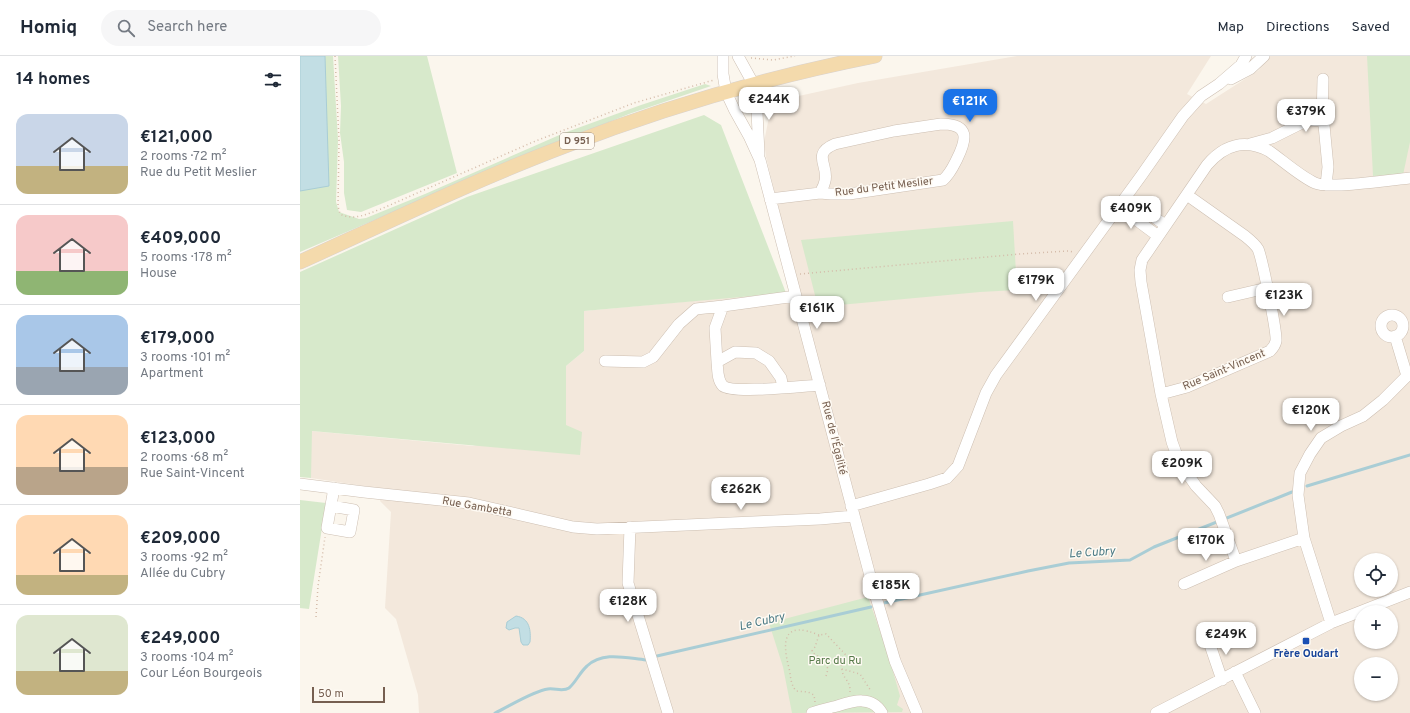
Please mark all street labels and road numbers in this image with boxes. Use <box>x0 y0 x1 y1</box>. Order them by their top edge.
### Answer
road number: D 951 <box>560 133 594 149</box>
street label: Rue du Petit Meslier <box>834 174 935 200</box>
street label: Rue Saint-Vincent <box>1180 346 1268 394</box>
street label: Rue de l'Égalité <box>818 399 851 476</box>
street label: Rue Gambetta <box>441 494 513 520</box>

